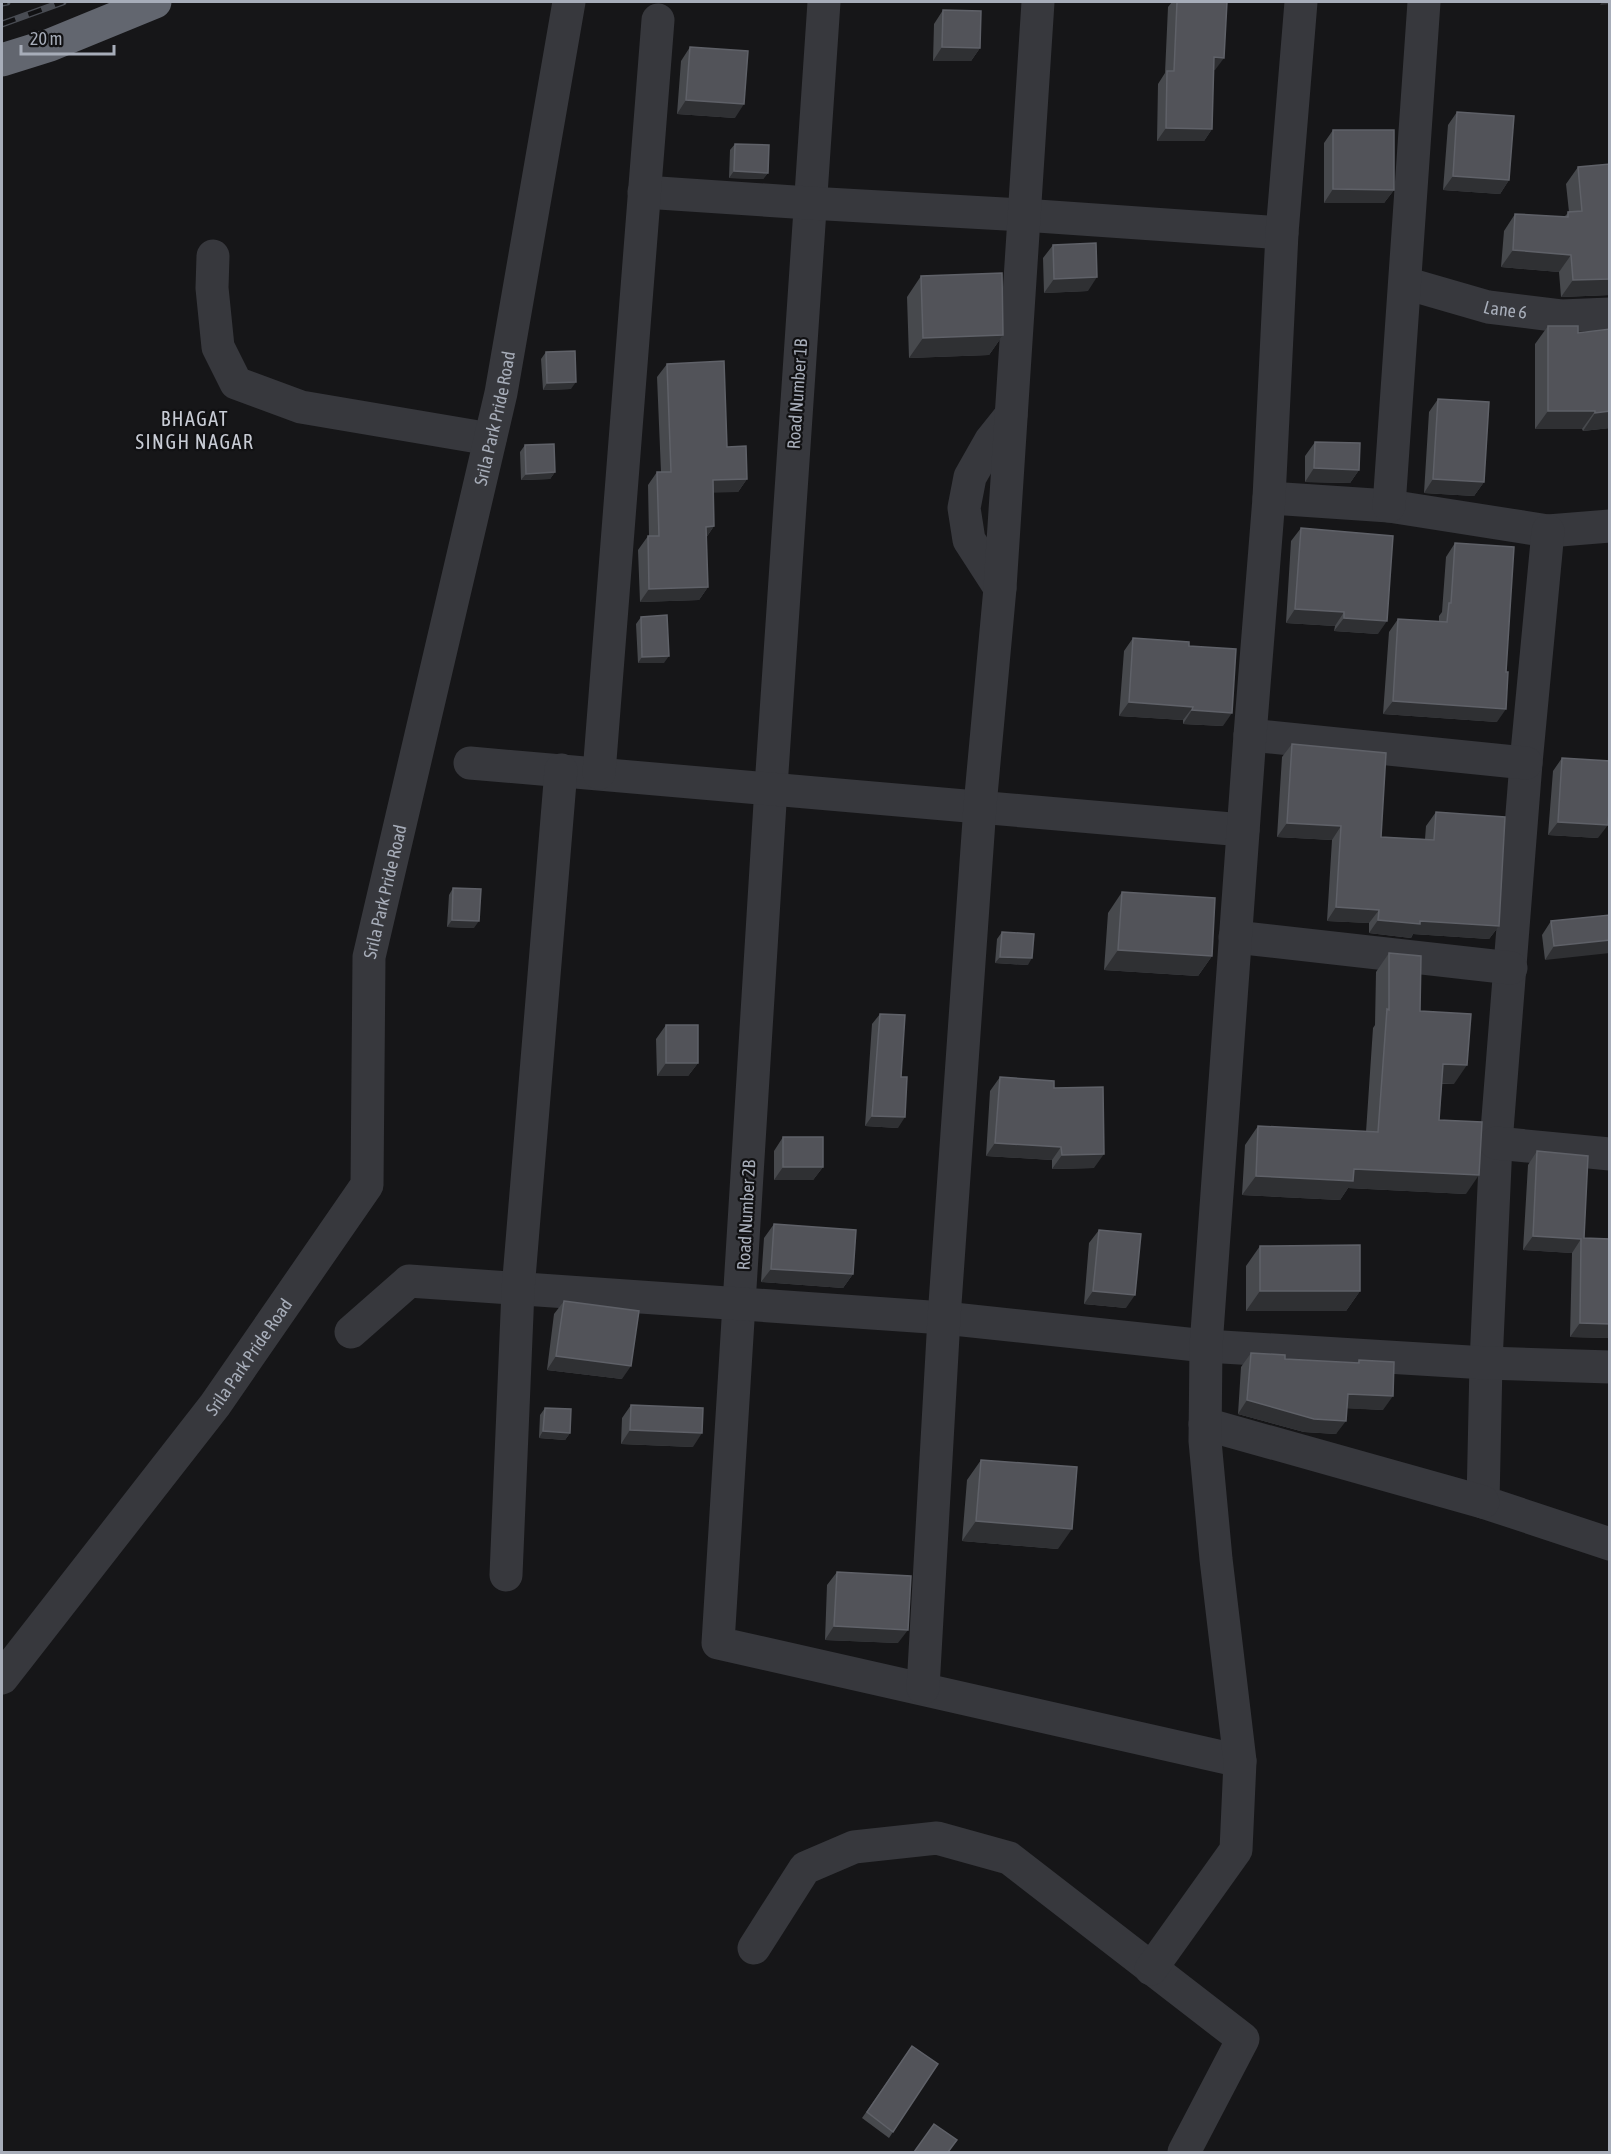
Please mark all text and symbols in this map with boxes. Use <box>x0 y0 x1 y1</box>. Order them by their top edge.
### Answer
scale bar <box>21 18 114 56</box>
text: 20 m <box>30 28 62 49</box>
street label: Lane 6 <box>1481 296 1528 322</box>
street label: Road Number 1B <box>783 338 811 450</box>
street label: Srila Park Pride Road <box>469 349 519 487</box>
district label: BHAGAT SINGH NAGAR <box>136 407 254 453</box>
street label: Srila Park Pride Road <box>359 822 410 961</box>
street label: Road Number 2B <box>733 1159 759 1271</box>
street label: Srila Park Pride Road <box>201 1294 296 1419</box>

